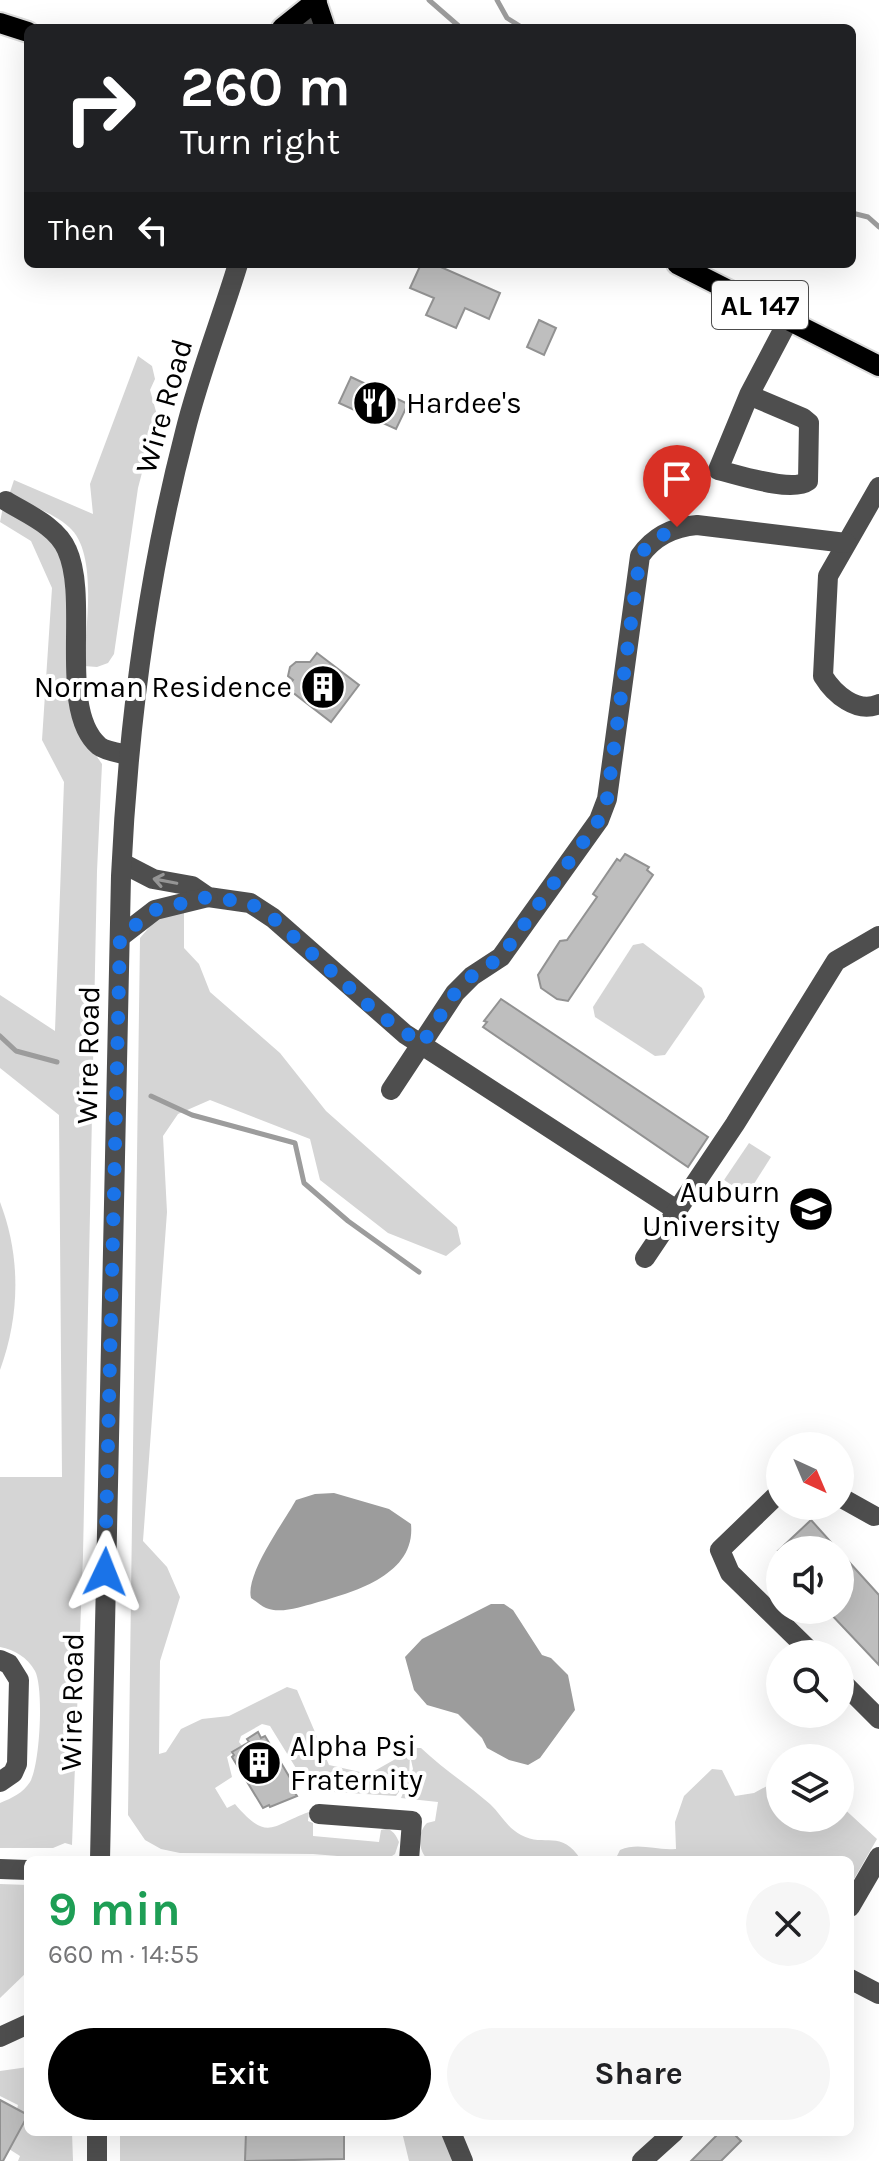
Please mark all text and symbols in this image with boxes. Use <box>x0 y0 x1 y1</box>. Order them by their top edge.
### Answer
text: 260 m <box>180 54 351 119</box>
icon: right <box>48 56 152 160</box>
text: Turn right <box>180 121 340 163</box>
icon: left <box>131 208 175 252</box>
text: Then <box>48 212 115 248</box>
road number: AL 147 <box>712 281 808 329</box>
street label: Wire Road <box>128 335 200 477</box>
restaurant icon: Hardee's <box>351 379 399 427</box>
place label: Hardee's <box>406 385 522 421</box>
pin <box>643 445 711 527</box>
icon: arrive <box>655 457 699 501</box>
building icon: Norman Residence <box>299 663 347 711</box>
place label: Norman Residence <box>34 669 292 705</box>
one-way arrow <box>153 872 178 887</box>
street label: Wire Road <box>69 986 107 1124</box>
place label: Auburn University <box>642 1174 780 1244</box>
school or university icon: Auburn University <box>787 1185 835 1233</box>
north arrow <box>766 1432 854 1520</box>
map controls <box>766 1432 854 1832</box>
position arrow <box>63 1530 147 1614</box>
button: sound <box>766 1536 854 1624</box>
street label: Wire Road <box>53 1633 91 1771</box>
button: search <box>766 1640 854 1728</box>
place label: Alpha Psi Fraternity <box>290 1728 423 1798</box>
building icon: Alpha Psi Fraternity <box>235 1739 283 1787</box>
button: layers <box>766 1744 854 1832</box>
text: 9 min <box>48 1881 181 1937</box>
button: close <box>746 1882 830 1966</box>
text: 660 m · 14:55 <box>48 1939 199 1970</box>
button: Exit <box>48 2028 431 2120</box>
button: Share <box>447 2028 830 2120</box>

